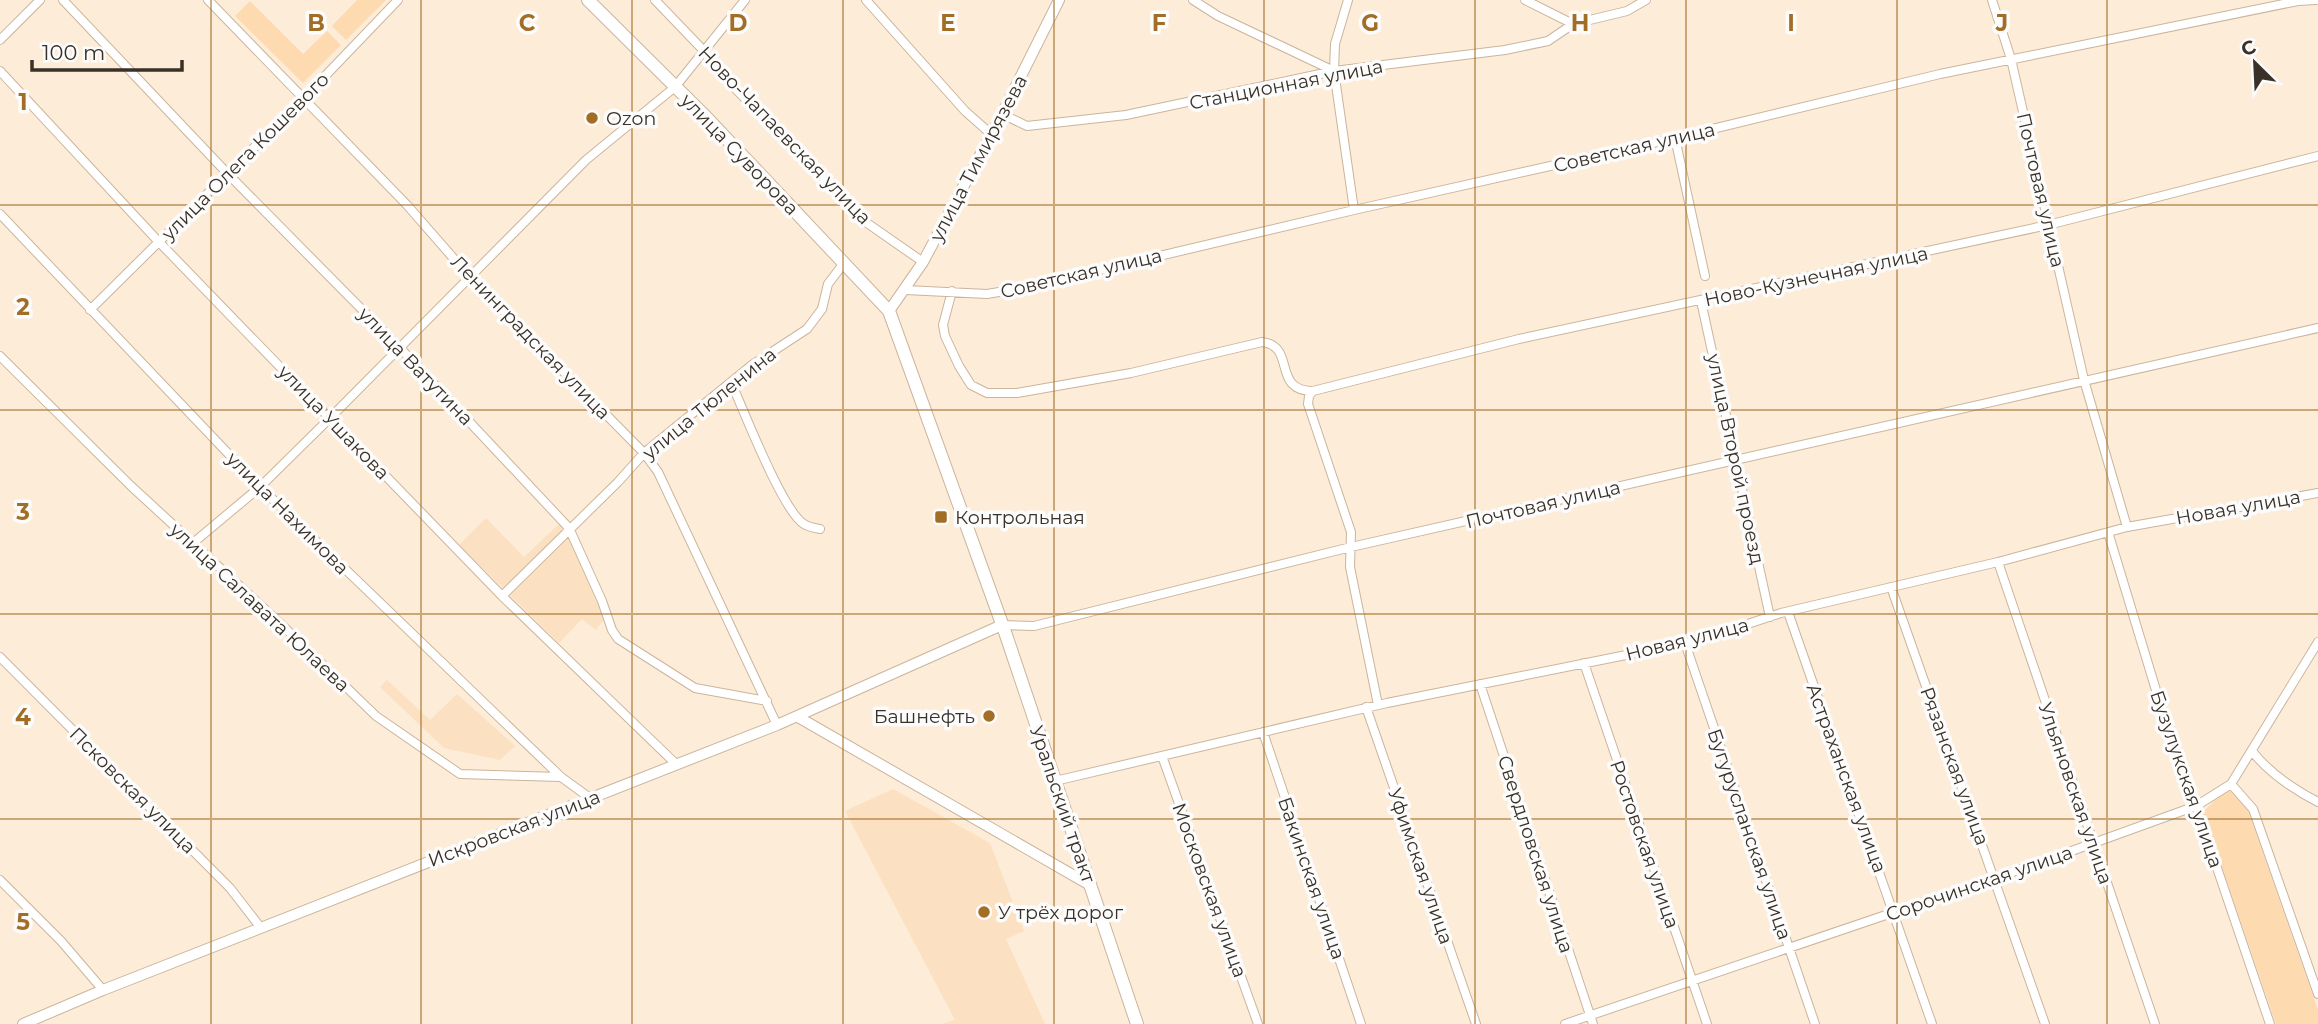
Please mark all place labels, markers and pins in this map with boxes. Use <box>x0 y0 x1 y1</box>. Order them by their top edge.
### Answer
place label: Ozon <box>606 107 656 130</box>
marker: Ozon <box>584 110 600 126</box>
place label: Контрольная <box>955 506 1085 529</box>
marker: Контрольная <box>933 509 949 525</box>
place label: Башнефть <box>874 705 975 728</box>
marker: Башнефть <box>981 708 997 724</box>
place label: У трёх дорог <box>998 901 1123 924</box>
marker: У трёх дорог <box>976 904 992 920</box>

